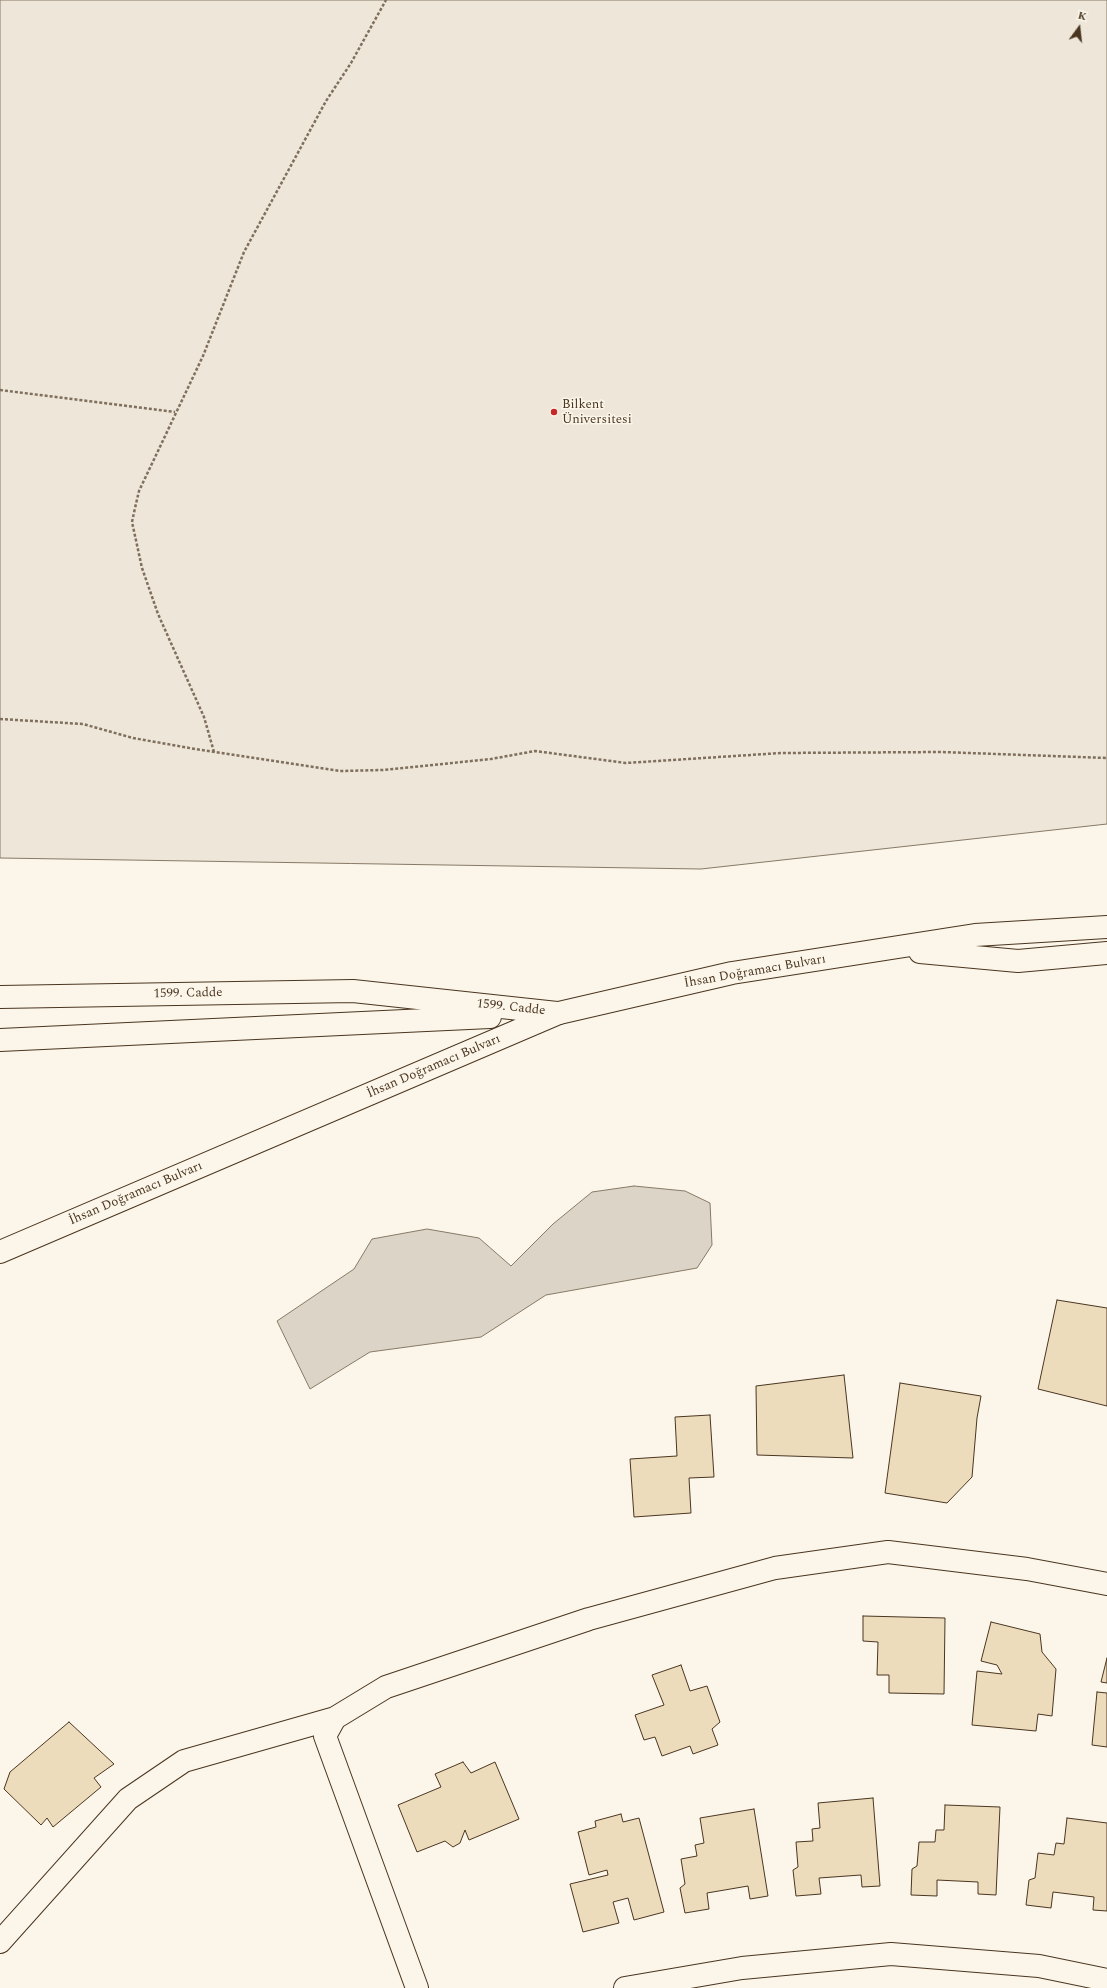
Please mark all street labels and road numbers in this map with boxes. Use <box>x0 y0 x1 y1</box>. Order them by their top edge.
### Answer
street label: İhsan Doğramacı Bulvarı <box>683 952 827 992</box>
street label: 1599. Cadde <box>153 986 223 1002</box>
street label: 1599. Cadde <box>476 997 546 1019</box>
street label: İhsan Doğramacı Bulvarı <box>365 1032 503 1102</box>
street label: İhsan Doğramacı Bulvarı <box>67 1159 205 1229</box>

